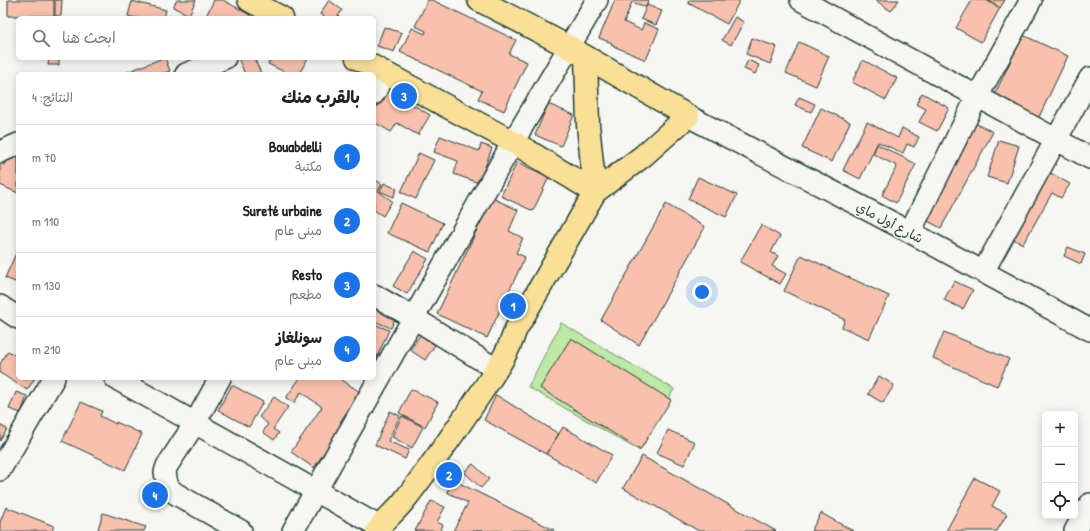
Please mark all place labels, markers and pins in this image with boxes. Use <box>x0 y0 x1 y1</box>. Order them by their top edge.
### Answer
pin: 3 <box>391 81 417 111</box>
pin: 1 <box>500 291 526 321</box>
pin: 2 <box>436 460 462 490</box>
pin: 4 <box>142 480 168 510</box>

